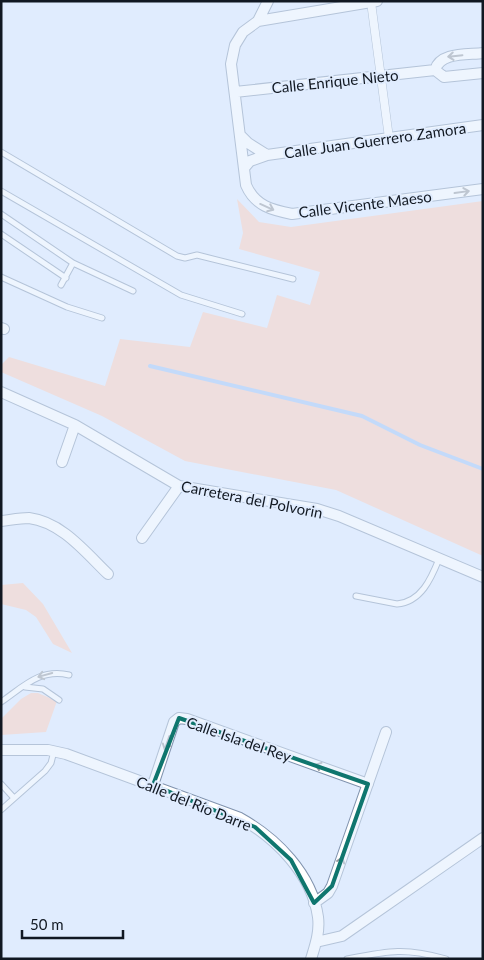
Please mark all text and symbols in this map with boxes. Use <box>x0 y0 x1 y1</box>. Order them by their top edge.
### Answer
one-way arrow <box>448 51 464 61</box>
street label: Calle Enrique Nieto <box>271 65 399 97</box>
street label: Calle Juan Guerrero Zamora <box>283 118 467 162</box>
street label: Calle Vicente Maeso <box>297 187 433 221</box>
one-way arrow <box>454 187 470 197</box>
one-way arrow <box>260 202 275 212</box>
street label: Carretera del Polvorin <box>180 476 324 522</box>
one-way arrow <box>37 671 53 680</box>
street label: Calle Isla del Rey <box>184 713 294 765</box>
one-way arrow <box>162 735 171 751</box>
one-way arrow <box>315 762 330 771</box>
street label: Calle del Río Darre <box>134 772 254 834</box>
one-way arrow <box>335 856 345 872</box>
scale bar <box>22 908 124 940</box>
text: 50 m <box>30 915 64 933</box>

